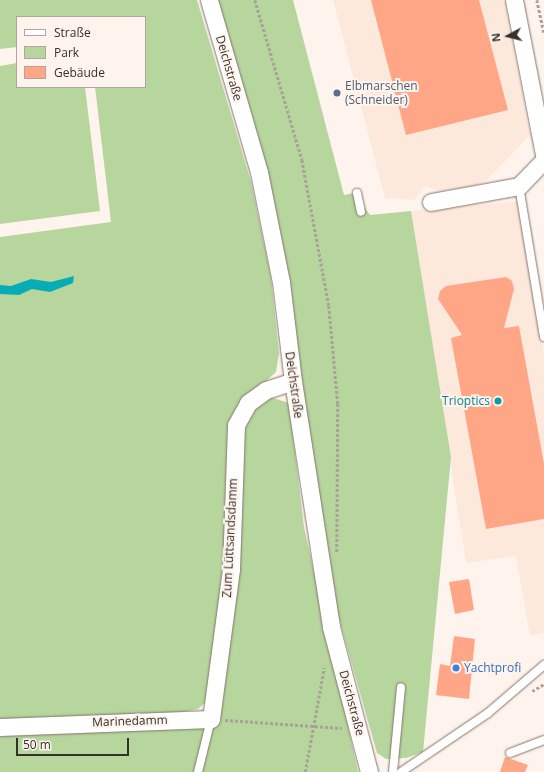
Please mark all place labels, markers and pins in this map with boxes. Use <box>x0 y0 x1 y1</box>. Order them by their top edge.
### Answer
place label: Elbmarschen (Schneider) <box>345 79 418 107</box>
marker: Elbmarschen (Schneider) <box>332 88 342 98</box>
place label: Trioptics <box>442 394 490 408</box>
marker: Trioptics <box>493 396 503 406</box>
place label: Yachtprofi <box>464 661 521 675</box>
marker: Yachtprofi <box>451 663 461 673</box>

